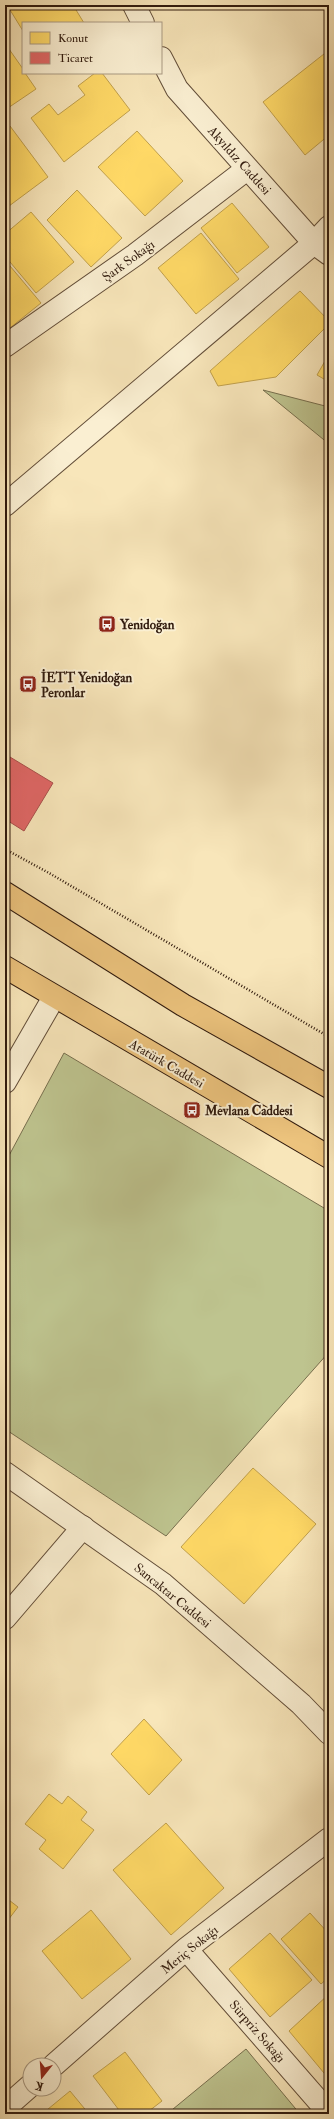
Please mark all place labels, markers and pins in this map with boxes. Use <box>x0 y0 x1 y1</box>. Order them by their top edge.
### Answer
bus stop icon: Yenidoğan <box>97 614 117 634</box>
place label: Yenidoğan <box>119 617 175 634</box>
place label: İETT Yenidoğan Peronlar <box>41 669 133 701</box>
bus stop icon: İETT Yenidoğan Peronlar <box>18 674 38 694</box>
bus stop icon: Mevlana Caddesi <box>182 1100 202 1120</box>
place label: Mevlana Caddesi <box>204 1103 293 1119</box>

